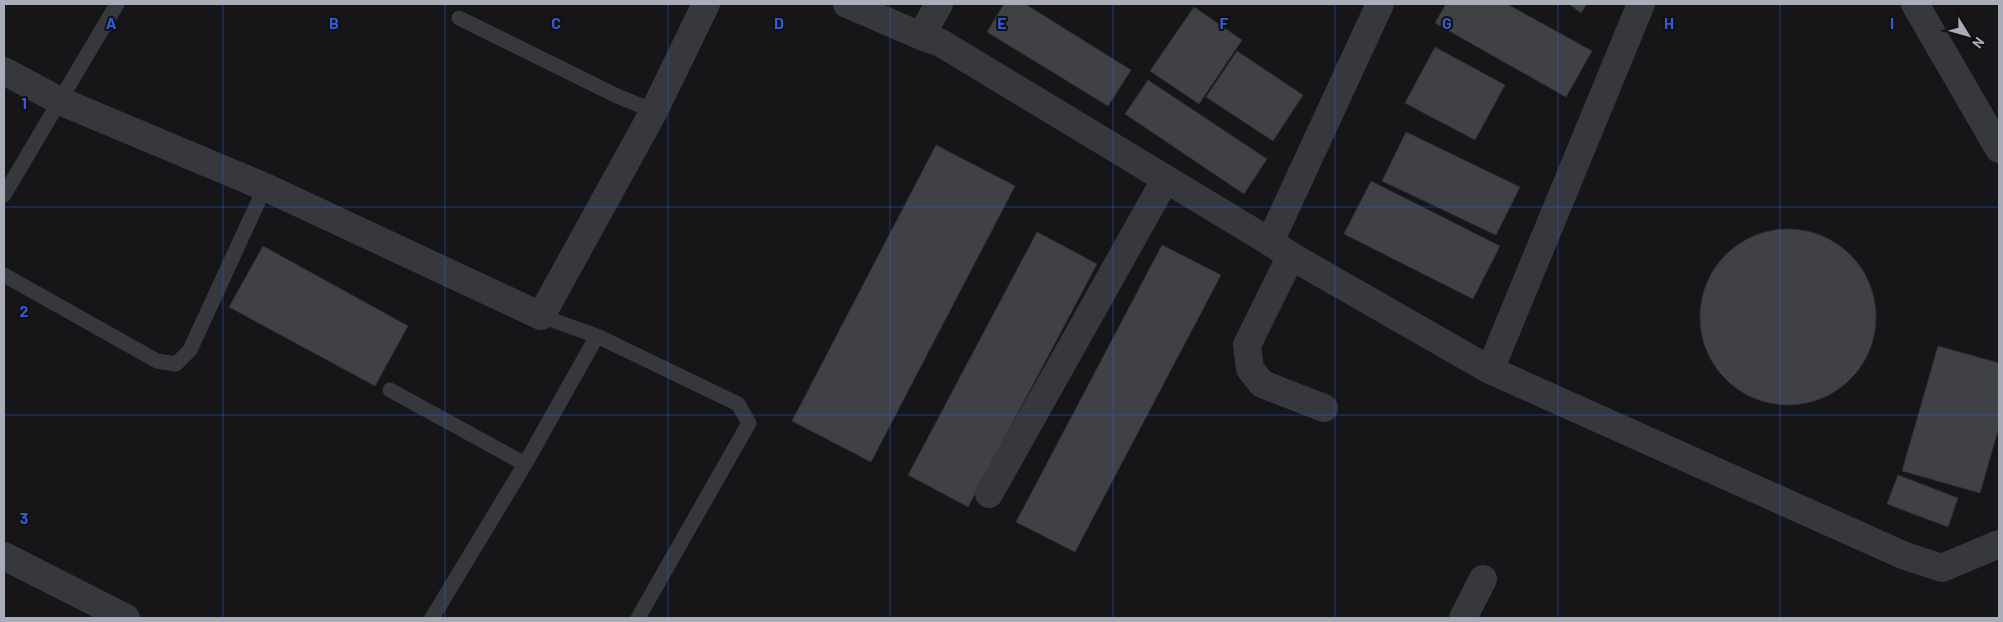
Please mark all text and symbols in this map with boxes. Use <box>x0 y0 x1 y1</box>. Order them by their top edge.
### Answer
north arrow <box>1943 10 1993 60</box>
text: A <box>106 13 117 32</box>
text: B <box>329 13 339 32</box>
text: C <box>551 13 561 32</box>
text: D <box>774 13 784 32</box>
text: E <box>997 13 1007 32</box>
text: F <box>1220 13 1229 32</box>
text: G <box>1442 13 1452 32</box>
text: H <box>1664 13 1674 32</box>
text: I <box>1890 13 1894 32</box>
text: N <box>1969 34 1988 52</box>
text: 1 <box>21 93 27 112</box>
text: 2 <box>20 301 29 320</box>
text: 3 <box>20 508 28 527</box>

